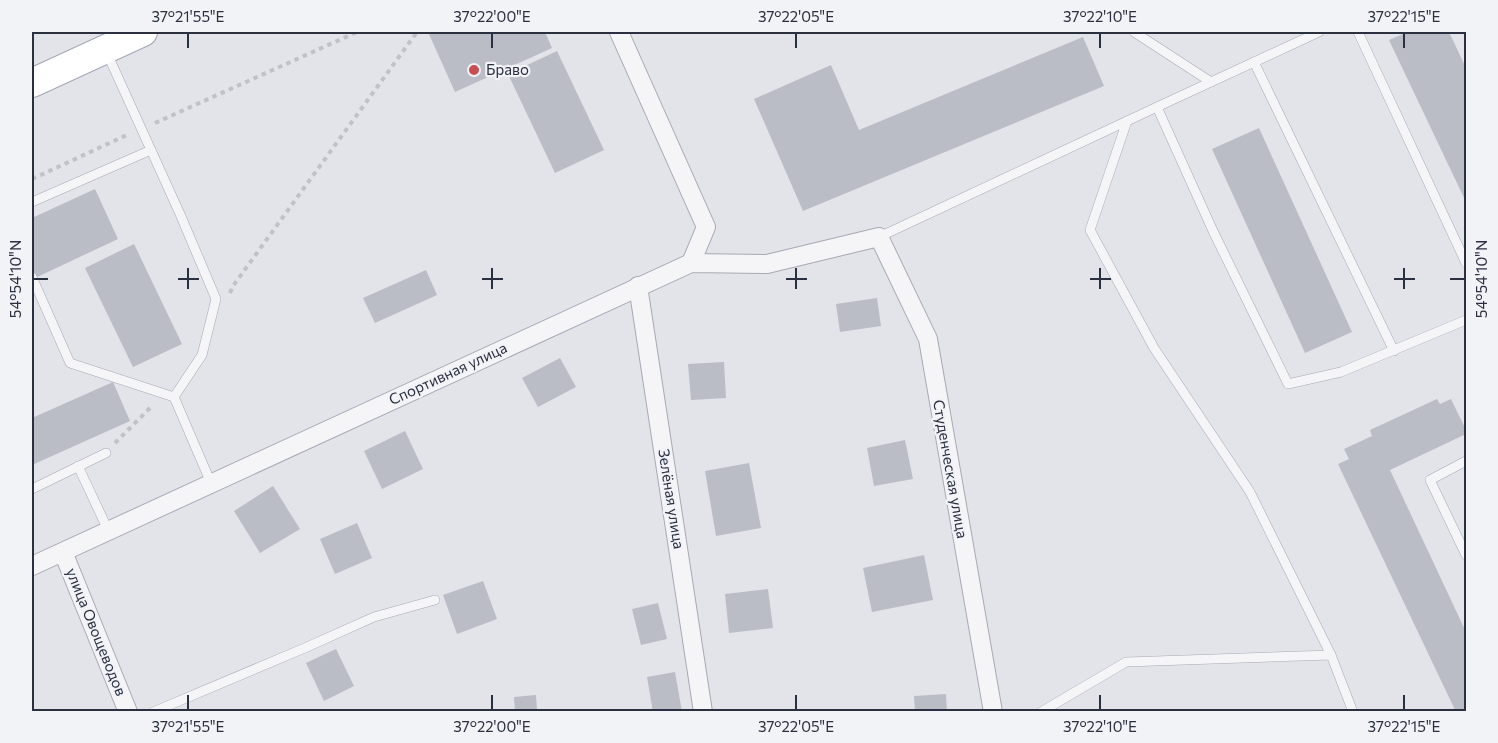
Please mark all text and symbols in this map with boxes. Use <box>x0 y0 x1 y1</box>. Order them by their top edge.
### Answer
text: 37°21'55"E <box>151 7 225 25</box>
text: 37°22'00"E <box>453 7 531 25</box>
text: 37°22'05"E <box>758 7 834 25</box>
text: 37°22'10"E <box>1063 7 1137 25</box>
text: 37°22'15"E <box>1368 7 1440 25</box>
place label: Браво <box>486 60 529 78</box>
marker: Браво <box>467 63 481 77</box>
text: 54°54'10"N <box>6 240 24 318</box>
text: 54°54'10"N <box>1472 240 1490 318</box>
street label: Спортивная улица <box>386 338 509 408</box>
street label: Студенческая улица <box>930 398 972 540</box>
street label: Зелёная улица <box>655 447 689 550</box>
street label: улица Овощеводов <box>63 565 131 698</box>
text: 37°21'55"E <box>151 717 225 735</box>
text: 37°22'00"E <box>453 717 531 735</box>
text: 37°22'05"E <box>758 717 834 735</box>
text: 37°22'10"E <box>1063 717 1137 735</box>
text: 37°22'15"E <box>1368 717 1440 735</box>

